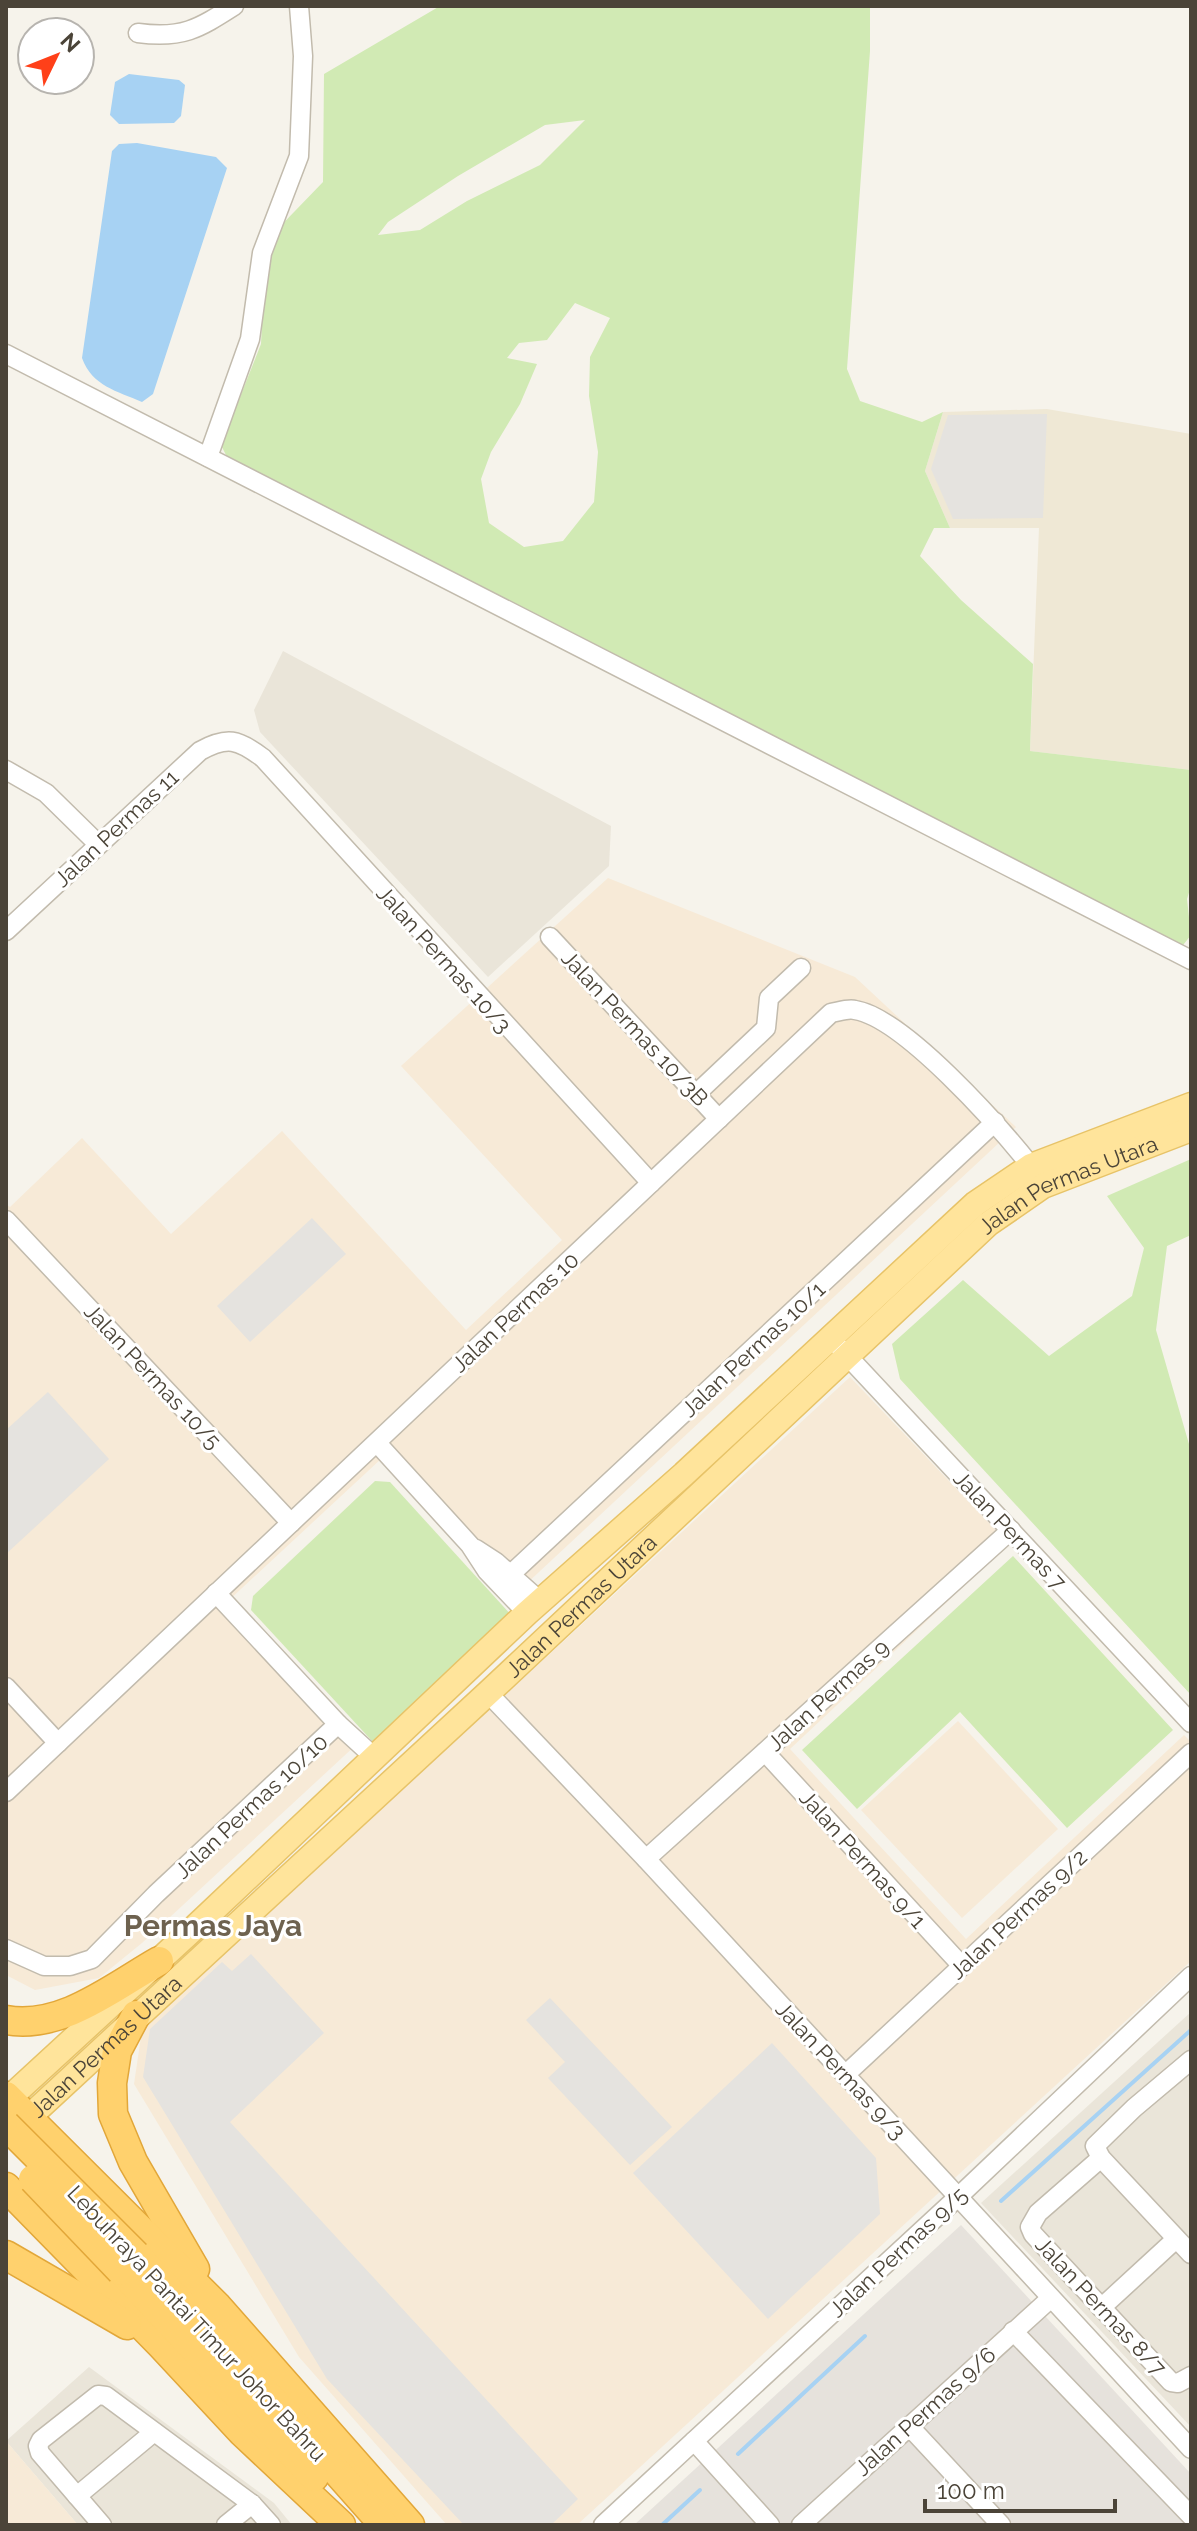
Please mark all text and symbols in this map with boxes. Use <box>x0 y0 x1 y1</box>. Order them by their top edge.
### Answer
north arrow <box>16 16 96 96</box>
text: N <box>55 27 86 57</box>
street label: Jalan Permas 11 <box>49 764 183 892</box>
street label: Jalan Permas 10/3 <box>371 880 517 1038</box>
street label: Jalan Permas 10/3B <box>556 945 714 1111</box>
street label: Jalan Permas Utara <box>973 1130 1161 1239</box>
street label: Jalan Permas 10 <box>446 1246 584 1378</box>
street label: Jalan Permas 10/1 <box>676 1276 830 1422</box>
street label: Jalan Permas 10/5 <box>79 1298 227 1454</box>
street label: Jalan Permas 7 <box>948 1465 1072 1595</box>
street label: Jalan Permas Utara <box>500 1529 662 1683</box>
street label: Jalan Permas 9 <box>762 1634 894 1756</box>
street label: Jalan Permas 10/10 <box>169 1728 333 1884</box>
street label: Jalan Permas 9/1 <box>794 1785 932 1933</box>
street label: Jalan Permas 9/2 <box>944 1844 1092 1984</box>
district label: Permas Jaya <box>124 1908 302 1943</box>
street label: Jalan Permas Utara <box>24 1970 187 2123</box>
street label: Jalan Permas 9/3 <box>771 1996 911 2144</box>
street label: Lebuhraya Pantai Timur Johor Bahru <box>62 2180 332 2466</box>
street label: Jalan Permas 9/5 <box>824 2182 972 2322</box>
street label: Jalan Permas 8/7 <box>1030 2232 1172 2381</box>
street label: Jalan Permas 9/6 <box>849 2341 1001 2481</box>
scale bar <box>925 2463 1115 2513</box>
text: 100 m <box>937 2476 1005 2505</box>

